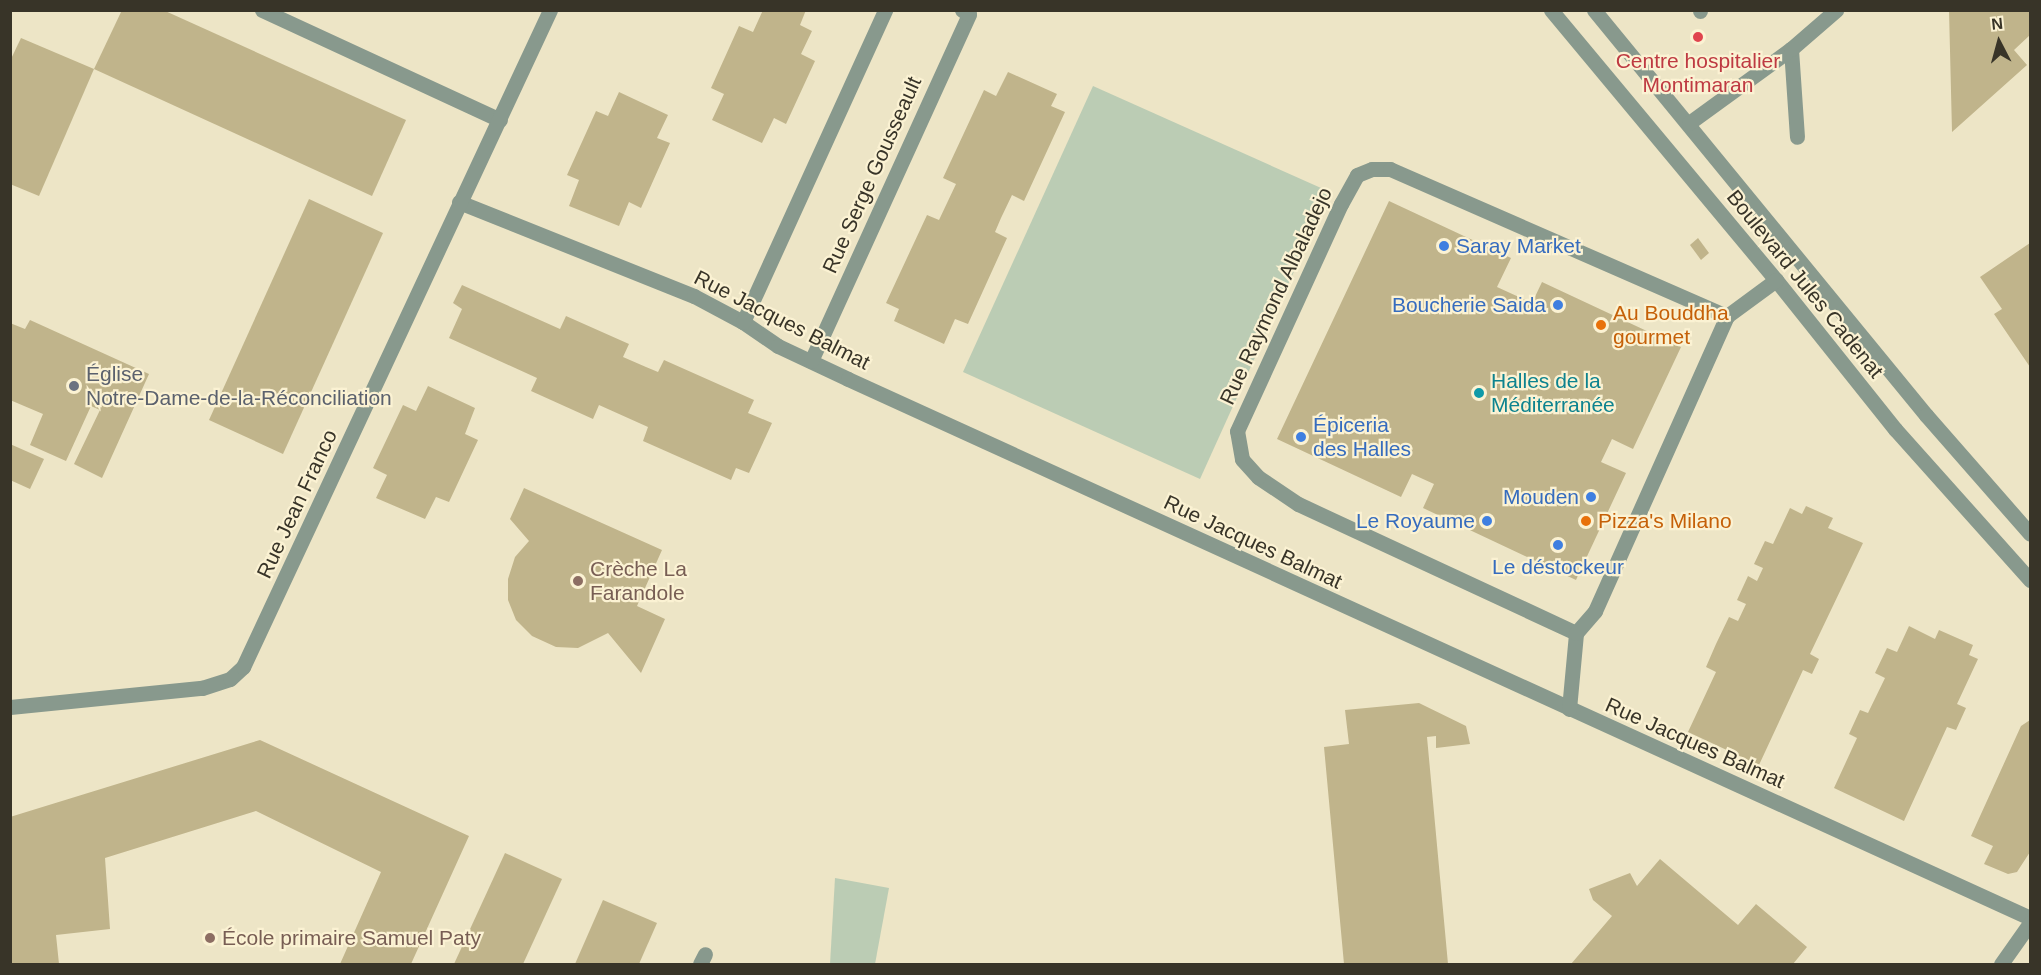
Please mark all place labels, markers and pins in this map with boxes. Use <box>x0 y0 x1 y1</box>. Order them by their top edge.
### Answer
marker: Centre hospitalier Montimaran <box>1689 28 1707 46</box>
place label: Centre hospitalier Montimaran <box>1616 48 1780 98</box>
place label: Saray Market <box>1456 233 1581 259</box>
marker: Saray Market <box>1437 239 1451 253</box>
place label: Boucherie Saida <box>1392 292 1546 318</box>
marker: Boucherie Saida <box>1551 298 1565 312</box>
place label: Au Bouddha gourmet <box>1613 300 1729 350</box>
marker: Au Bouddha gourmet <box>1594 318 1608 332</box>
place label: Église Notre-Dame-de-la-Réconciliation <box>86 361 392 411</box>
place label: Halles de la Méditerranée <box>1491 368 1615 418</box>
marker: Église Notre-Dame-de-la-Réconciliation <box>67 379 81 393</box>
marker: Halles de la Méditerranée <box>1472 386 1486 400</box>
place label: Épiceria des Halles <box>1313 412 1411 462</box>
marker: Épiceria des Halles <box>1294 430 1308 444</box>
place label: Mouden <box>1503 484 1579 510</box>
marker: Mouden <box>1584 490 1598 504</box>
place label: Le Royaume <box>1356 508 1475 534</box>
place label: Pizza's Milano <box>1598 508 1732 534</box>
marker: Le Royaume <box>1480 514 1494 528</box>
marker: Pizza's Milano <box>1579 514 1593 528</box>
marker: Le déstockeur <box>1551 538 1565 552</box>
place label: Le déstockeur <box>1492 554 1624 580</box>
place label: Crèche La Farandole <box>590 556 687 606</box>
marker: Crèche La Farandole <box>571 574 585 588</box>
place label: École primaire Samuel Paty <box>222 925 481 951</box>
marker: École primaire Samuel Paty <box>203 931 217 945</box>

